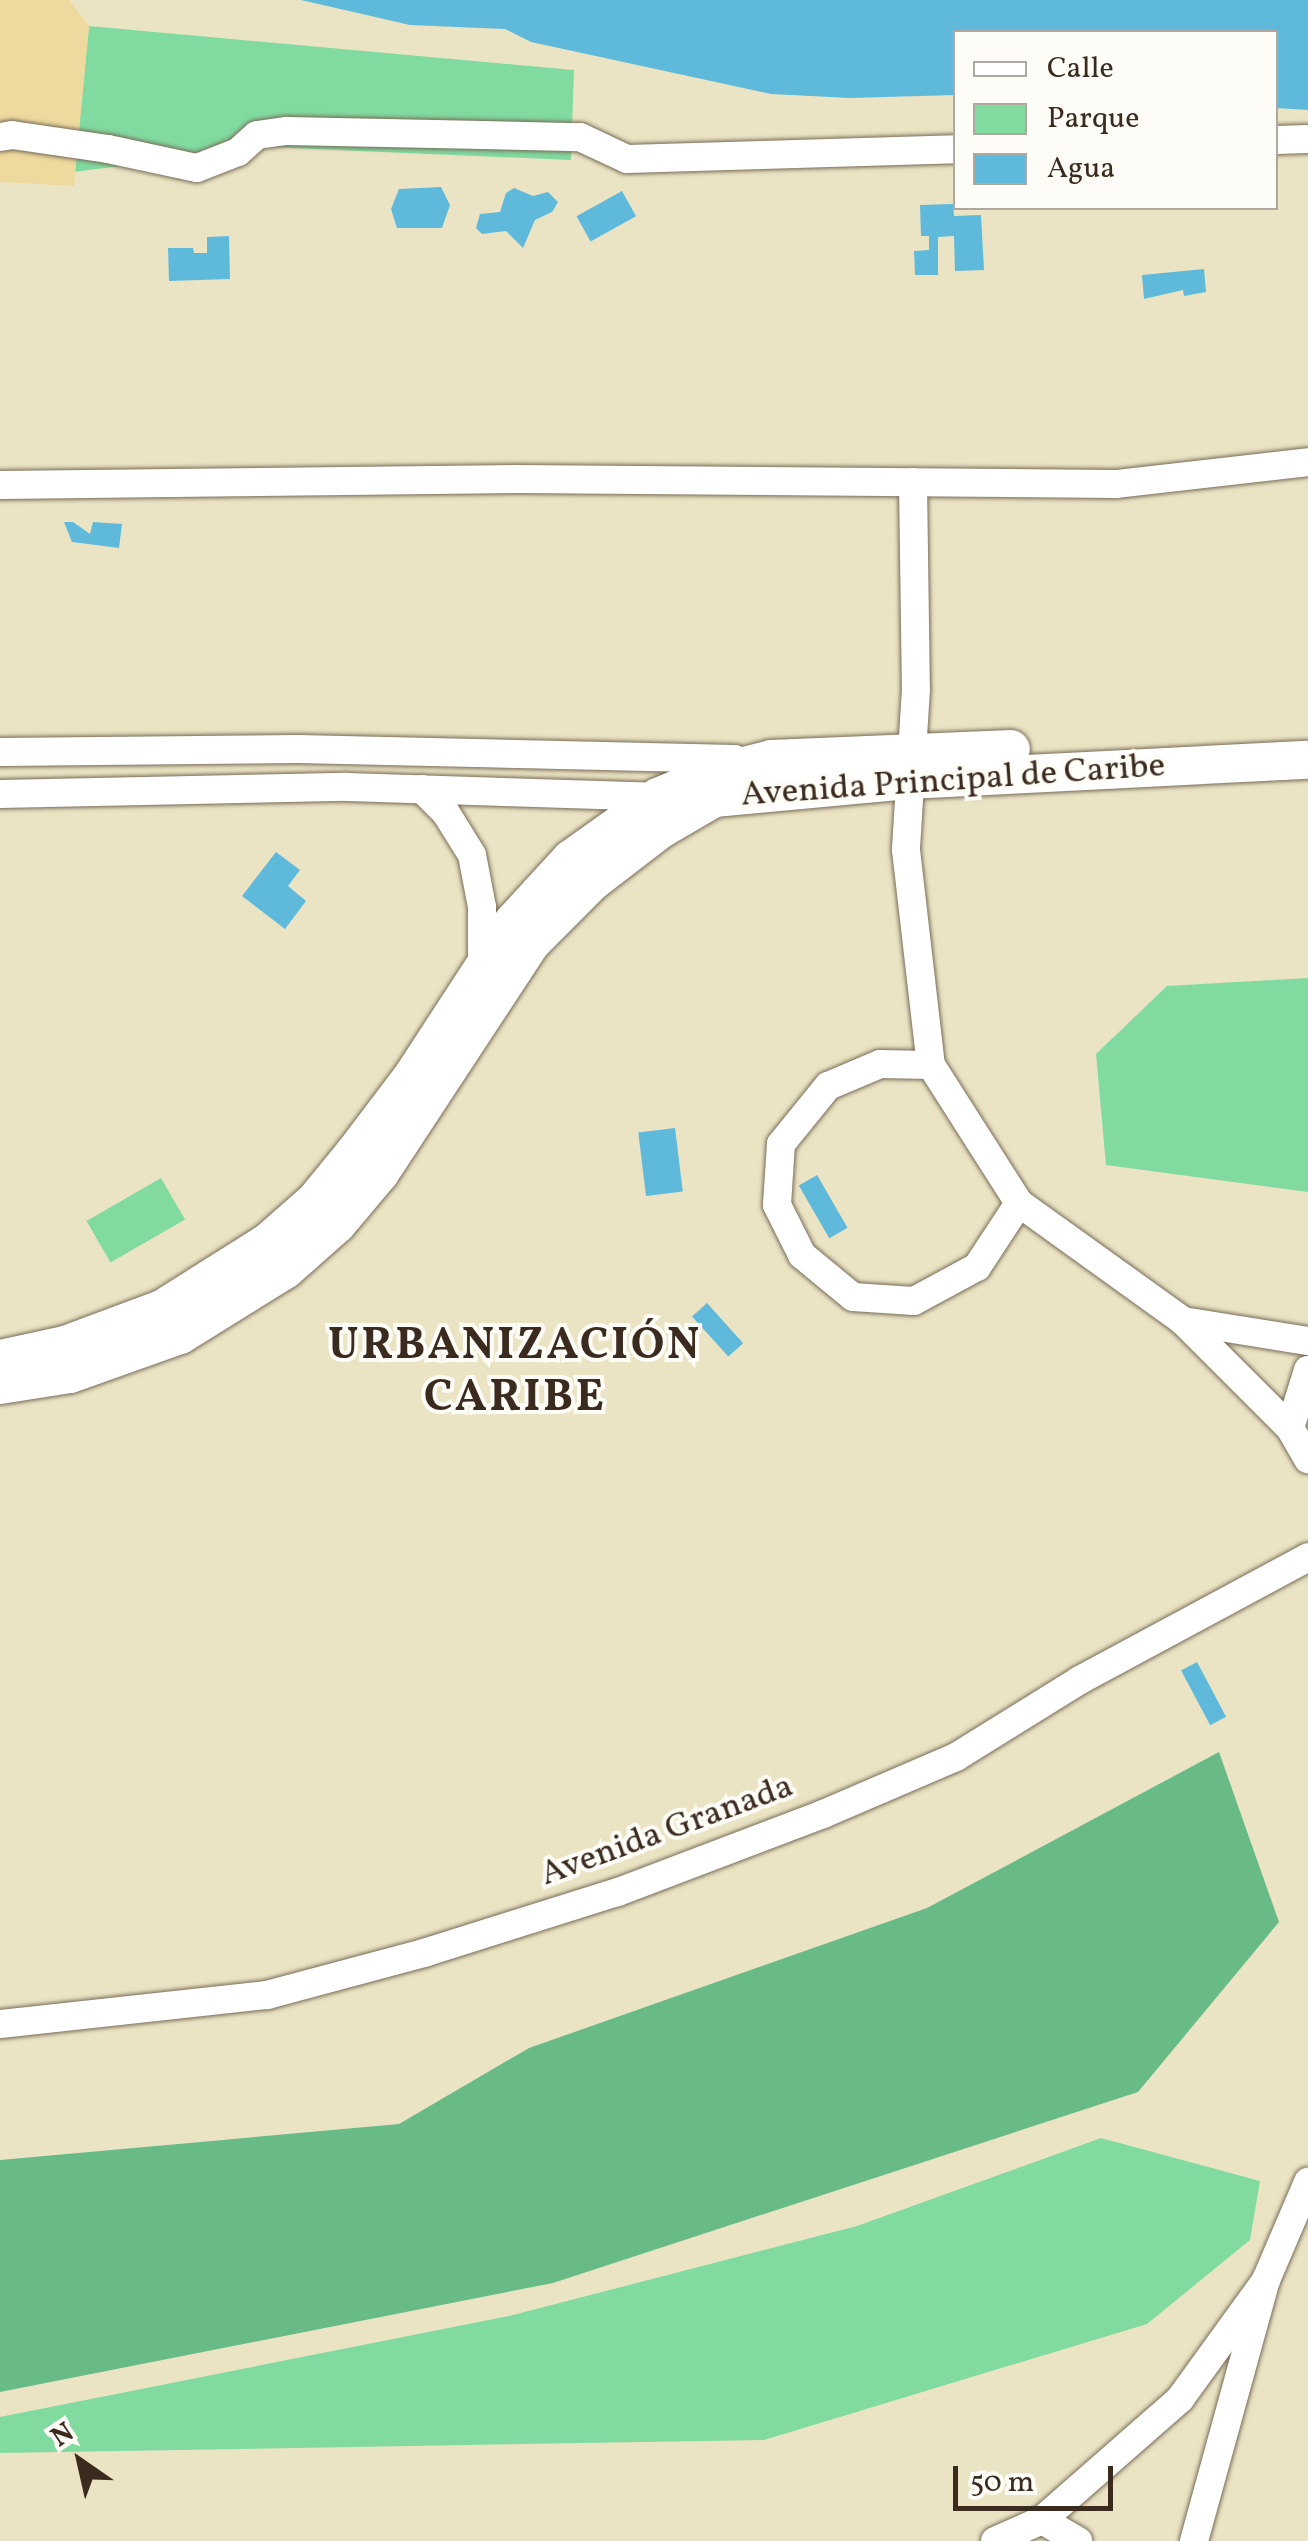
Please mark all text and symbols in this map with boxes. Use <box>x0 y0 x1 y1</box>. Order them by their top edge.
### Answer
legend <box>953 30 1278 210</box>
text: Calle <box>1047 48 1114 90</box>
text: Parque <box>1047 98 1139 140</box>
text: Agua <box>1047 148 1115 190</box>
street label: Avenida Principal de Caribe <box>740 745 1166 817</box>
district label: URBANIZACIÓN CARIBE <box>328 1320 702 1426</box>
street label: Avenida Granada <box>535 1766 799 1896</box>
north arrow <box>30 2411 130 2511</box>
text: N <box>44 2414 82 2458</box>
scale bar <box>958 2446 1118 2508</box>
text: 50 m <box>970 2462 1034 2504</box>

